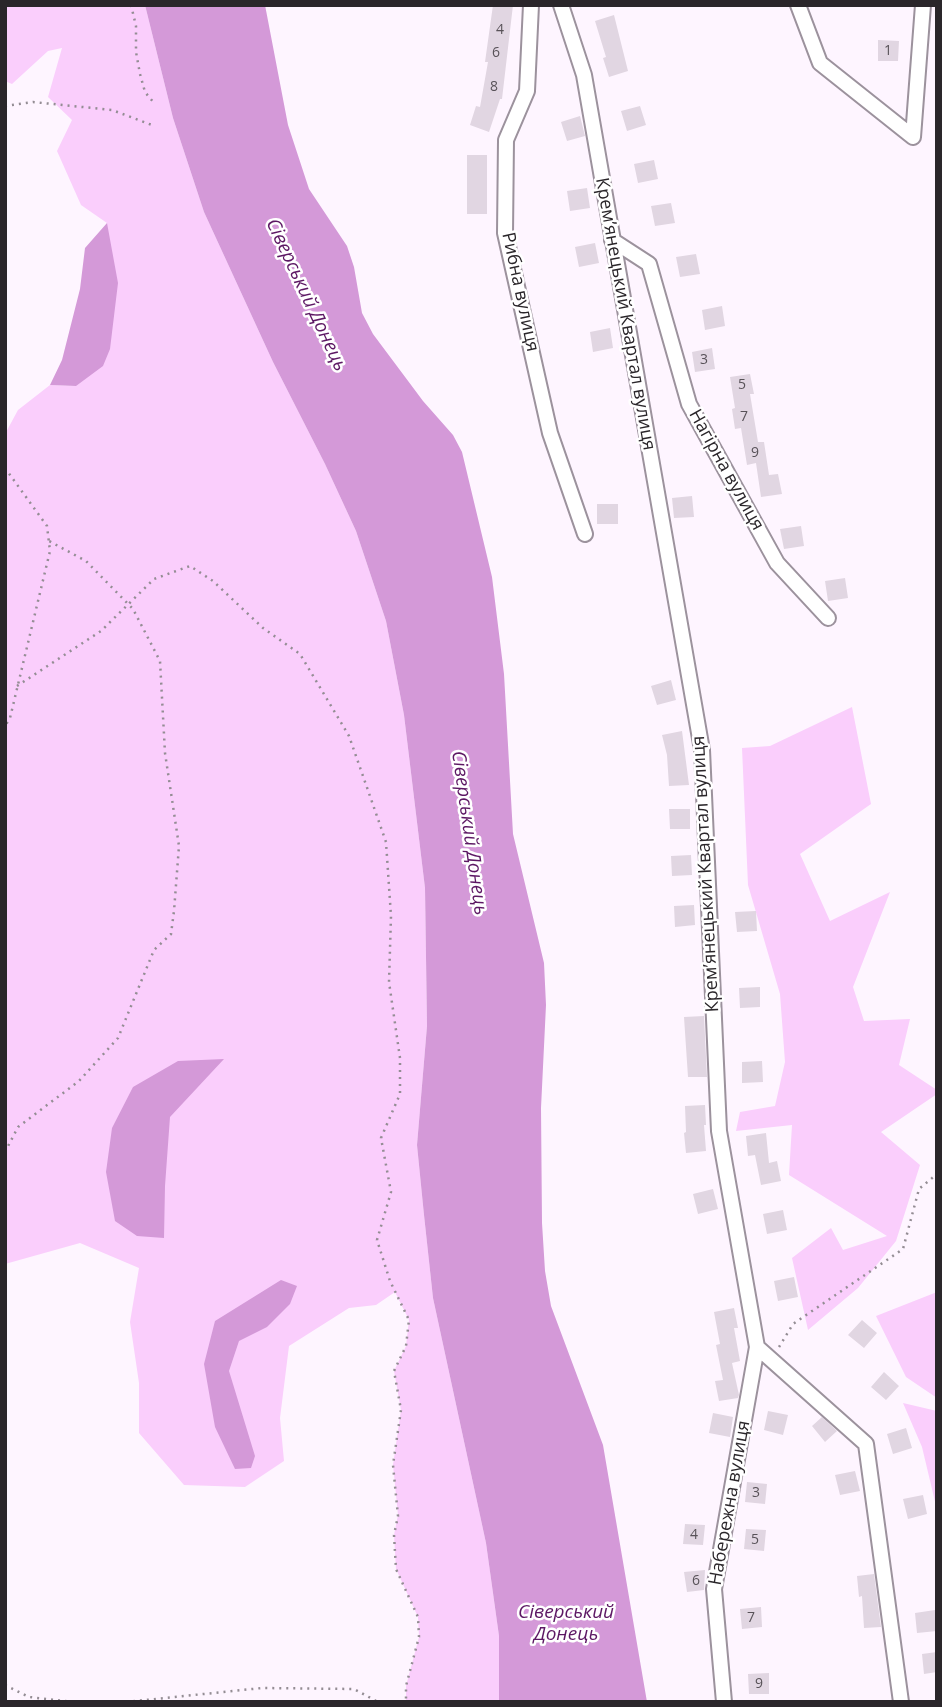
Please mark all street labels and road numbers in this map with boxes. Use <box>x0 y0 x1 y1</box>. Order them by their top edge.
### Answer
street label: Крем’янецький Квартал вулиця <box>590 176 660 452</box>
street label: Рибна вулиця <box>497 230 543 354</box>
street label: Нагірна вулиця <box>684 406 768 534</box>
street label: Крем’янецький Квартал вулиця <box>688 735 724 1013</box>
street label: Набережна вулиця <box>705 1419 755 1587</box>

